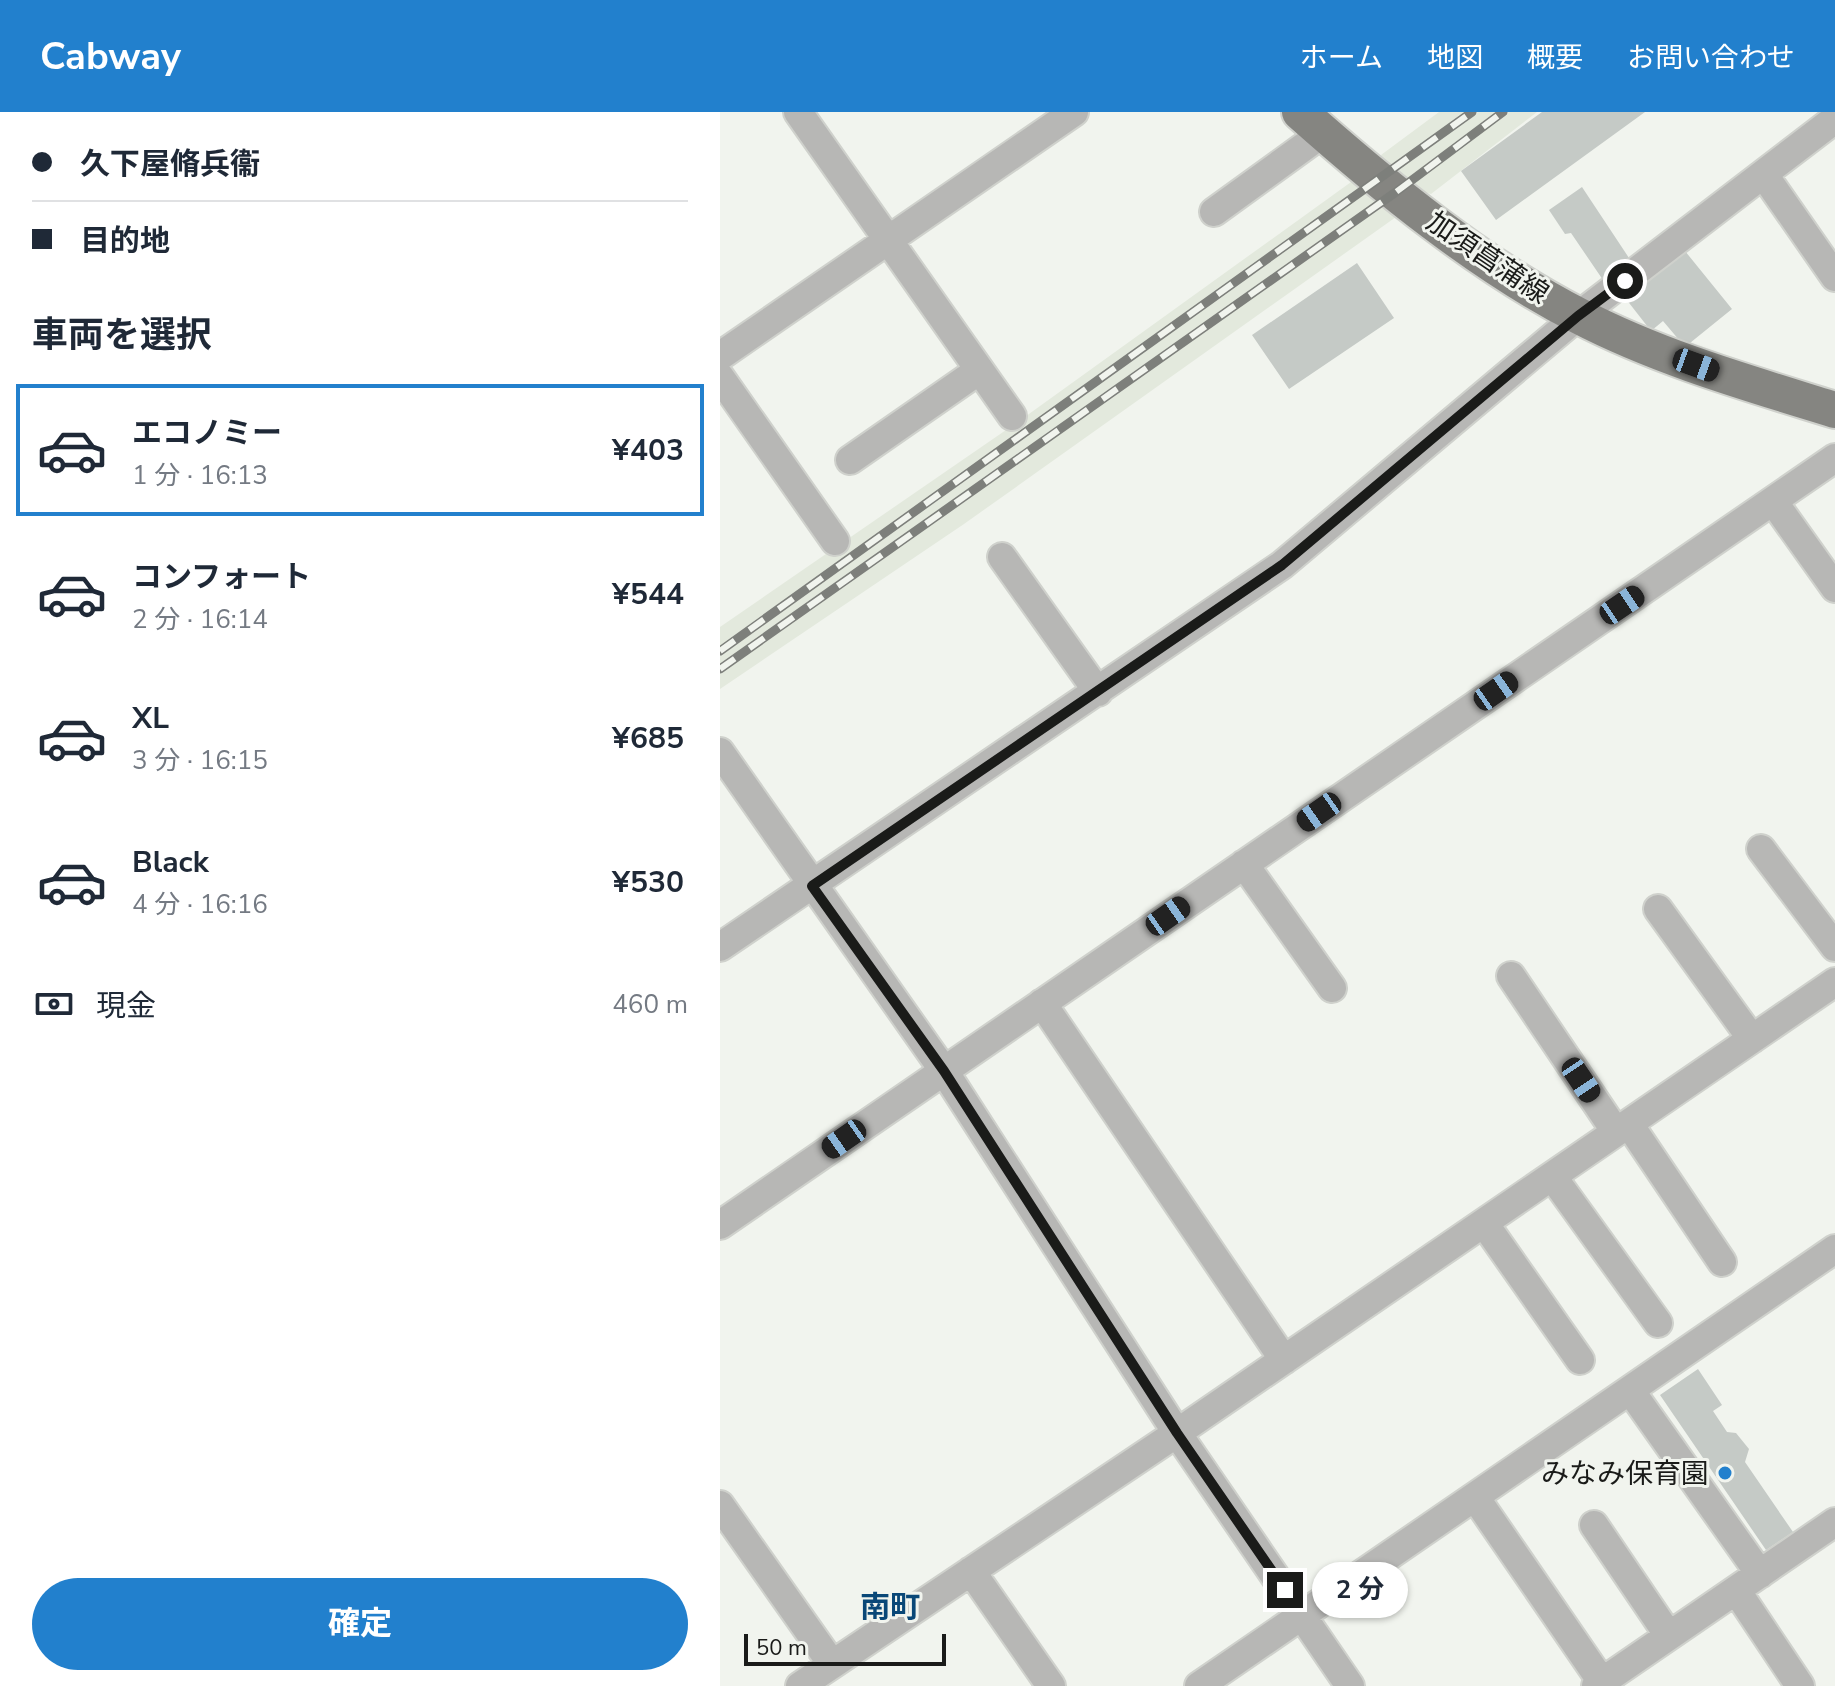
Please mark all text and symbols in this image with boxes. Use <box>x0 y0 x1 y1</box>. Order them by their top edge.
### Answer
text: Cabway <box>40 31 181 82</box>
text: ホーム <box>1300 39 1383 77</box>
text: 地図 <box>1427 39 1483 77</box>
text: 概要 <box>1527 39 1583 77</box>
text: お問い合わせ <box>1627 39 1795 77</box>
text: 久下屋脩兵衞 <box>80 144 260 185</box>
street label: 加須菖蒲線 <box>1419 203 1556 313</box>
text: 目的地 <box>80 221 170 262</box>
route start <box>1607 263 1643 299</box>
text: 車両を選択 <box>32 311 212 360</box>
car <box>1669 346 1723 384</box>
text: エコノミー <box>132 413 282 454</box>
icon: car <box>36 414 108 486</box>
text: ¥403 <box>612 430 684 471</box>
text: 1 分 · 16:13 <box>132 458 268 493</box>
text: コンフォート <box>132 557 311 598</box>
icon: car <box>36 558 108 630</box>
text: ¥544 <box>612 574 684 615</box>
car <box>1595 582 1649 628</box>
text: 2 分 · 16:14 <box>132 602 268 637</box>
car <box>1469 667 1523 715</box>
text: XL <box>132 698 169 739</box>
icon: car <box>36 702 108 774</box>
text: ¥685 <box>612 718 684 759</box>
text: 3 分 · 16:15 <box>132 743 268 778</box>
car <box>1292 788 1346 836</box>
text: Black <box>132 842 209 883</box>
icon: car <box>36 846 108 918</box>
text: ¥530 <box>612 862 684 903</box>
text: 4 分 · 16:16 <box>132 887 268 922</box>
car <box>1141 892 1195 940</box>
icon: cash <box>32 982 76 1026</box>
text: 現金 <box>96 986 156 1027</box>
text: 460 m <box>612 987 688 1022</box>
car <box>1558 1053 1604 1107</box>
car <box>817 1115 871 1163</box>
place label: みなみ保育園 <box>1541 1455 1709 1493</box>
marker: みなみ保育園 <box>1716 1464 1734 1482</box>
callout: 2 分 <box>1313 1562 1409 1618</box>
route end <box>1267 1572 1303 1608</box>
text: 2 分 <box>1336 1572 1384 1607</box>
button: 確定 <box>32 1578 688 1670</box>
district label: 南町 <box>860 1587 920 1628</box>
scale bar <box>744 1630 946 1666</box>
text: 50 m <box>756 1633 807 1663</box>

